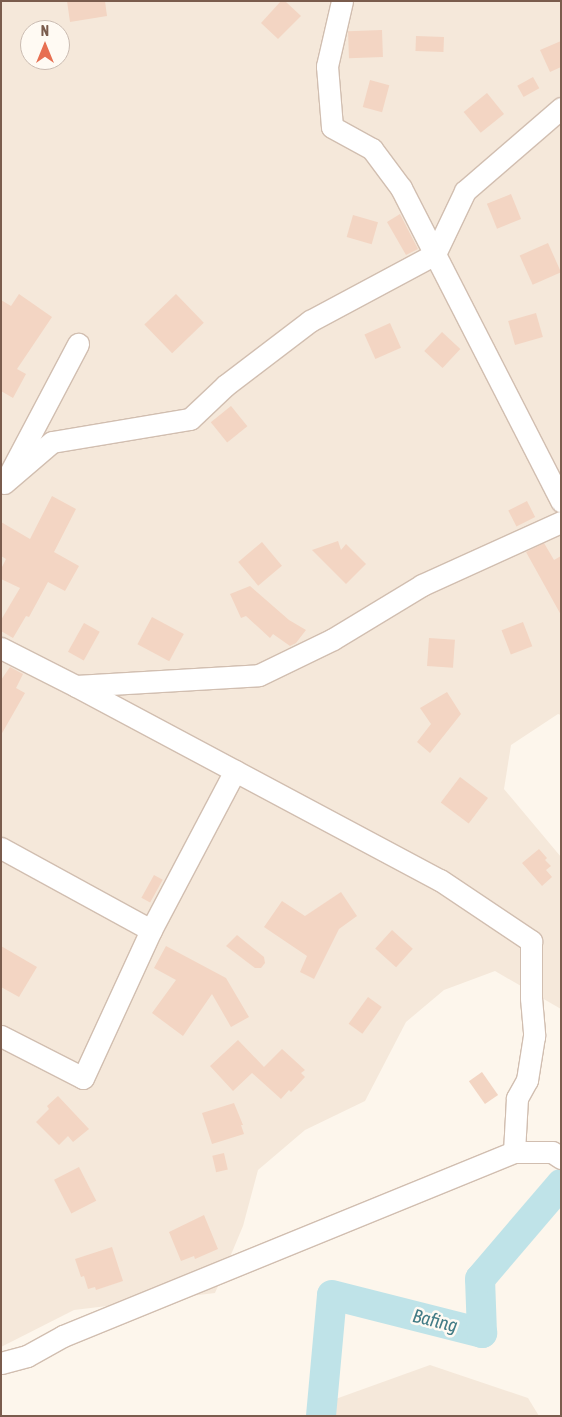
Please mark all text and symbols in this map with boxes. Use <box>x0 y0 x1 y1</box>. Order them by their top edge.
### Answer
north arrow <box>20 20 70 70</box>
text: N <box>41 23 49 39</box>
water label: Bafing <box>410 1304 460 1338</box>

